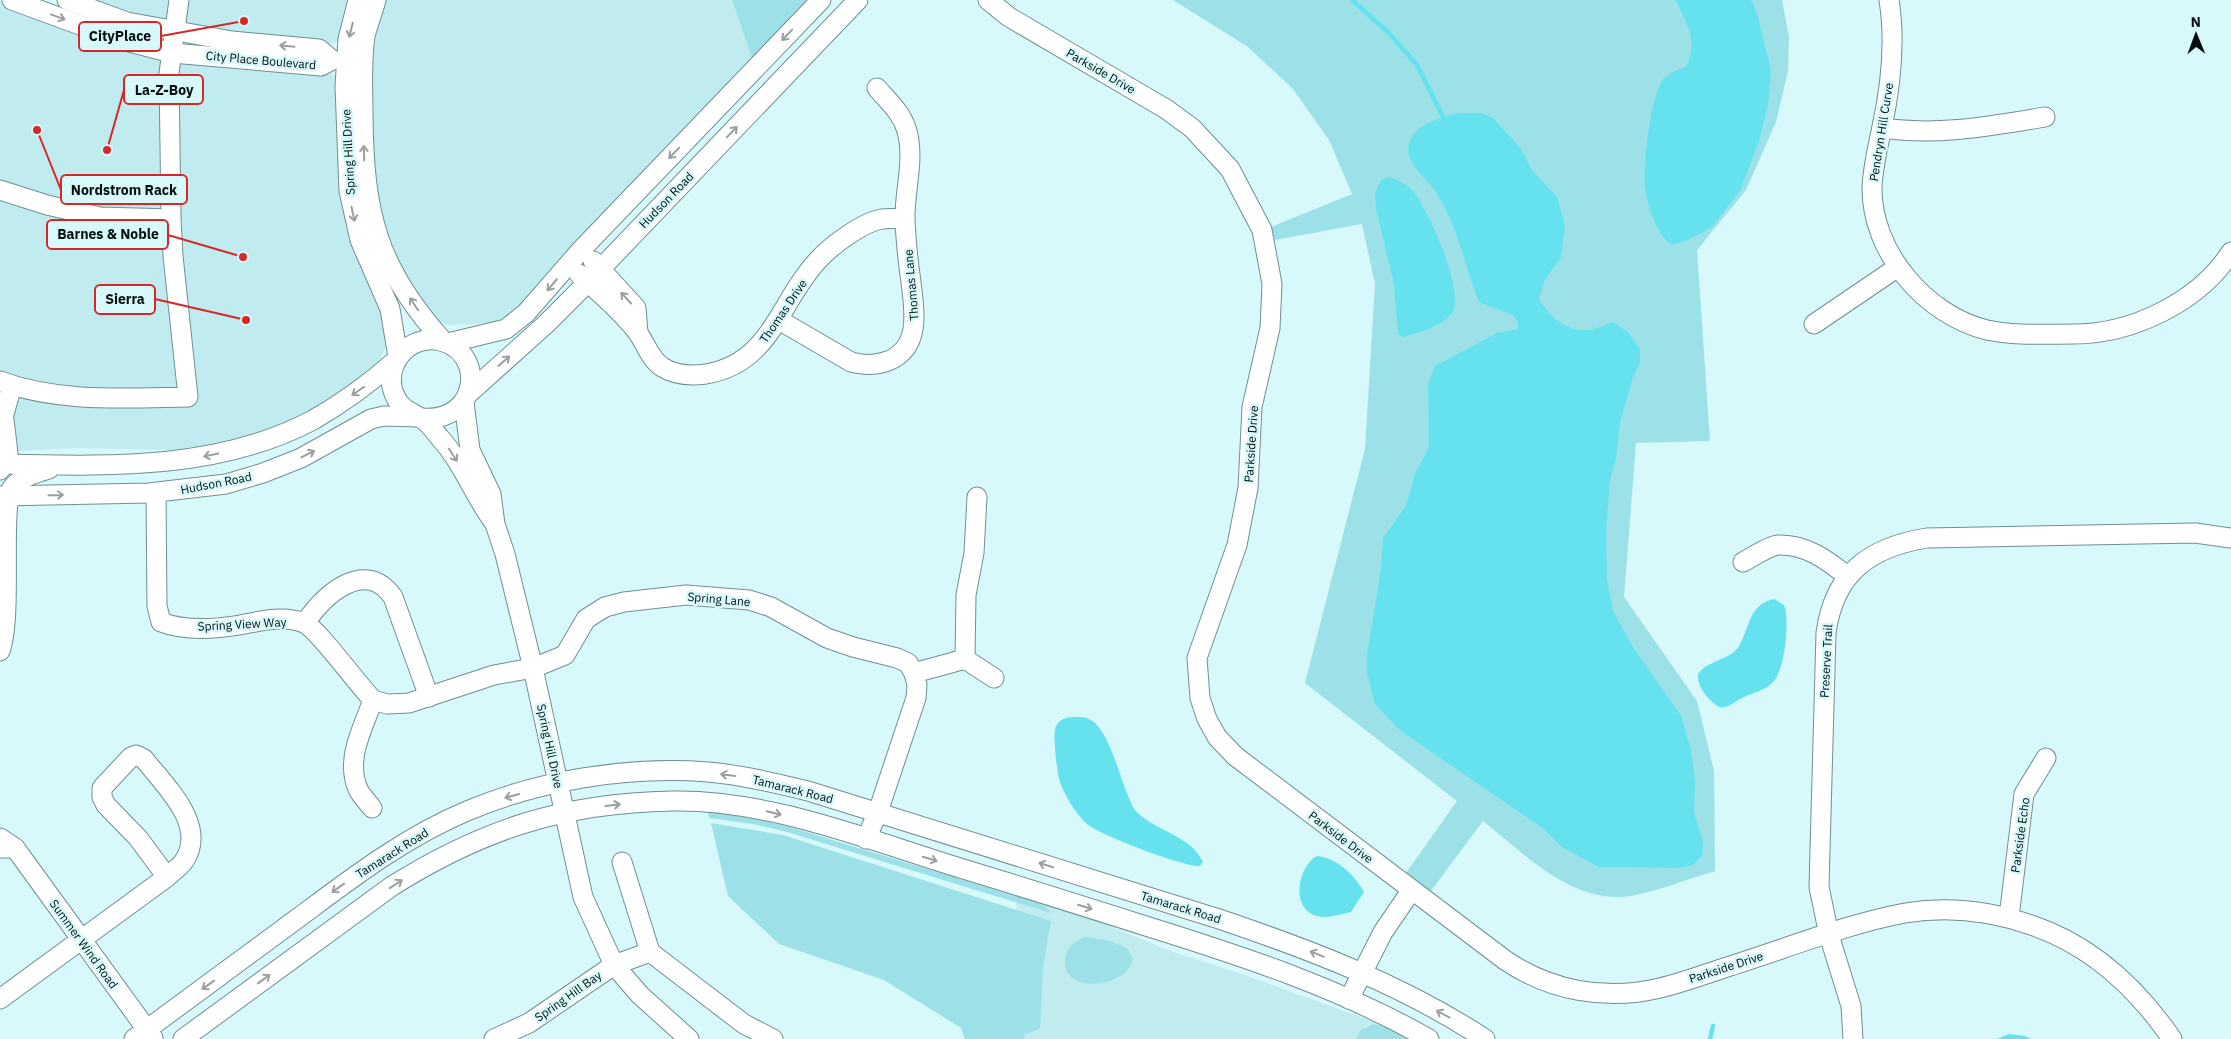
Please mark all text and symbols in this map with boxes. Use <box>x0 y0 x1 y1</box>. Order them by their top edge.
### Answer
north arrow <box>2171 10 2221 60</box>
one-way arrow <box>50 13 65 22</box>
text: N <box>2191 13 2201 31</box>
callout: CityPlace <box>79 22 161 51</box>
one-way arrow <box>346 22 355 38</box>
text: CityPlace <box>89 27 151 45</box>
one-way arrow <box>781 29 793 42</box>
one-way arrow <box>279 41 295 51</box>
street label: Parkside Drive <box>1064 45 1139 97</box>
street label: City Place Boulevard <box>205 48 317 72</box>
callout: La-Z-Boy <box>124 75 203 104</box>
text: La-Z-Boy <box>135 81 194 99</box>
street label: Pendryn Hill Curve <box>1866 81 1896 182</box>
street label: Spring Hill Drive <box>338 108 358 195</box>
one-way arrow <box>725 126 738 138</box>
one-way arrow <box>359 145 369 161</box>
one-way arrow <box>668 146 680 159</box>
street label: Hudson Road <box>636 169 696 231</box>
callout: Nordstrom Rack <box>61 175 187 204</box>
text: Nordstrom Rack <box>71 181 178 199</box>
one-way arrow <box>349 205 358 221</box>
callout: Barnes & Noble <box>47 220 168 249</box>
text: Barnes & Noble <box>57 225 159 243</box>
street label: Thomas Lane <box>900 248 922 321</box>
street label: Thomas Drive <box>756 276 810 346</box>
one-way arrow <box>546 278 558 291</box>
callout: Sierra <box>95 285 155 314</box>
text: Sierra <box>105 290 145 308</box>
one-way arrow <box>620 291 632 304</box>
one-way arrow <box>409 298 419 312</box>
one-way arrow <box>498 355 511 367</box>
one-way arrow <box>352 386 366 396</box>
street label: Parkside Drive <box>1241 405 1261 483</box>
one-way arrow <box>448 448 458 462</box>
one-way arrow <box>300 449 315 459</box>
one-way arrow <box>203 450 219 460</box>
street label: Hudson Road <box>179 469 253 497</box>
one-way arrow <box>48 490 64 500</box>
street label: Spring Lane <box>687 589 752 609</box>
street label: Spring View Way <box>197 614 287 634</box>
street label: Preserve Trail <box>1817 624 1835 698</box>
street label: Spring Hill Drive <box>534 702 566 790</box>
one-way arrow <box>721 770 737 780</box>
street label: Tamarack Road <box>751 772 835 806</box>
one-way arrow <box>504 791 520 801</box>
street label: Parkside Echo <box>2007 796 2033 874</box>
one-way arrow <box>605 800 621 810</box>
street label: Parkside Drive <box>1306 808 1377 866</box>
one-way arrow <box>766 809 782 818</box>
street label: Tamarack Road <box>353 825 431 881</box>
one-way arrow <box>922 854 938 864</box>
one-way arrow <box>1039 860 1055 870</box>
one-way arrow <box>389 879 403 889</box>
one-way arrow <box>331 883 345 893</box>
street label: Tamarack Road <box>1139 888 1223 926</box>
street label: Summer Wind Road <box>47 897 121 991</box>
one-way arrow <box>1077 903 1093 913</box>
one-way arrow <box>1310 948 1325 958</box>
street label: Parkside Drive <box>1687 948 1765 986</box>
street label: Spring Hill Bay <box>532 967 604 1025</box>
one-way arrow <box>257 974 271 984</box>
one-way arrow <box>202 979 215 990</box>
one-way arrow <box>1436 1009 1451 1018</box>

